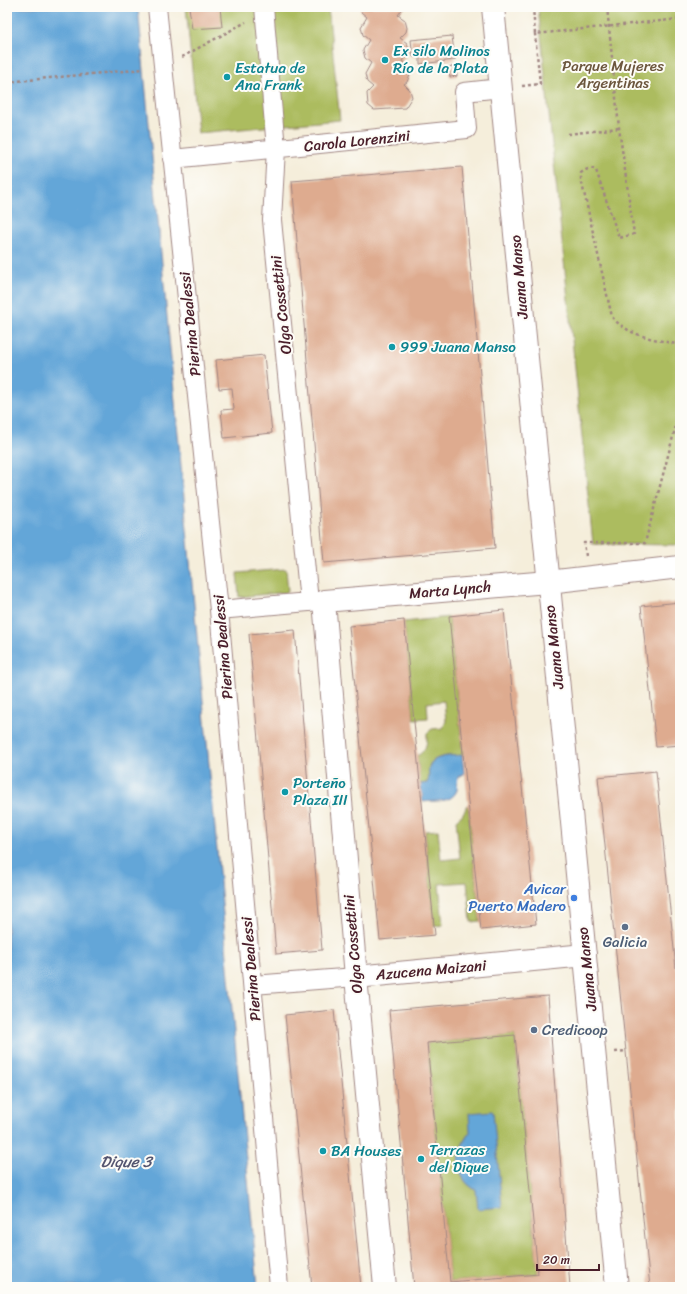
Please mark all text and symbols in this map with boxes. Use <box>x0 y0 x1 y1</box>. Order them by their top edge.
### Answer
place label: Ex silo Molinos Río de la Plata <box>393 38 491 81</box>
park label: Parque Mujeres Argentinas <box>562 53 664 96</box>
place label: Estatua de Ana Frank <box>234 55 306 98</box>
marker: Ex silo Molinos Río de la Plata <box>380 55 390 65</box>
marker: Estatua de Ana Frank <box>222 72 232 82</box>
street label: Carola Lorenzini <box>303 122 412 159</box>
street label: Juana Manso <box>502 233 536 321</box>
street label: Olga Cossettini <box>263 254 299 356</box>
street label: Pierina Dealessi <box>171 270 208 378</box>
place label: 999 Juana Manso <box>400 334 516 360</box>
marker: 999 Juana Manso <box>387 342 397 352</box>
street label: Marta Lynch <box>408 573 492 607</box>
street label: Pierina Dealessi <box>205 593 241 700</box>
street label: Juana Manso <box>537 603 571 691</box>
place label: Porteño Plaza III <box>293 770 348 813</box>
marker: Porteño Plaza III <box>280 787 290 797</box>
place label: Avicar Puerto Madero <box>468 876 567 919</box>
street label: Olga Cossettini <box>336 893 370 994</box>
marker: Avicar Puerto Madero <box>569 893 579 903</box>
street label: Pierina Dealessi <box>233 915 269 1022</box>
marker: Galicia <box>620 922 630 932</box>
street label: Juana Manso <box>570 925 604 1013</box>
place label: Galicia <box>603 929 648 955</box>
street label: Azucena Maizani <box>374 952 488 988</box>
place label: Credicoop <box>542 1017 608 1043</box>
marker: Credicoop <box>529 1025 539 1035</box>
place label: Terrazas del Dique <box>429 1137 489 1180</box>
place label: BA Houses <box>331 1138 402 1164</box>
marker: BA Houses <box>318 1146 328 1156</box>
water label: Dique 3 <box>100 1147 154 1176</box>
marker: Terrazas del Dique <box>416 1154 426 1164</box>
scale bar <box>537 1246 599 1272</box>
text: 20 m <box>543 1249 570 1271</box>

